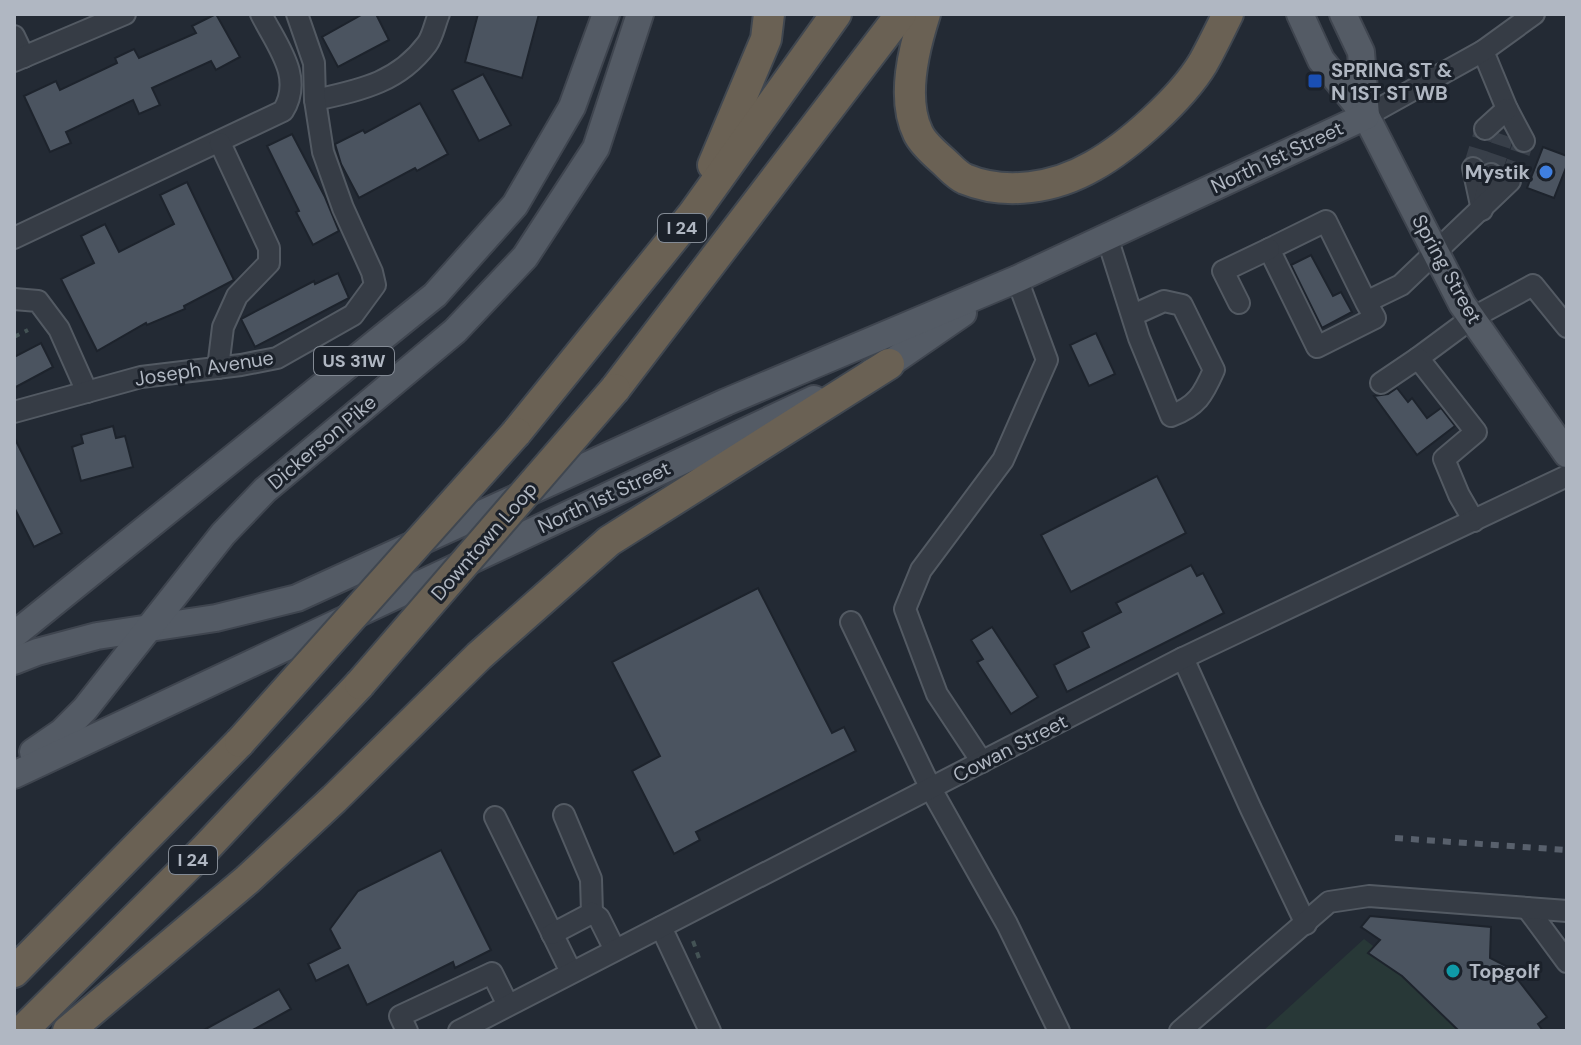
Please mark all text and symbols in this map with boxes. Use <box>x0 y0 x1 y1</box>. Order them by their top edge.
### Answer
place label: SPRING ST & N 1ST ST WB <box>1331 57 1453 106</box>
marker: SPRING ST & N 1ST ST WB <box>1306 72 1324 90</box>
street label: North 1st Street <box>1207 115 1348 199</box>
place label: Mystik <box>1465 159 1530 185</box>
marker: Mystik <box>1537 163 1555 181</box>
street label: Spring Street <box>1406 210 1488 328</box>
road number: I 24 <box>658 214 706 242</box>
street label: Joseph Avenue <box>133 344 275 392</box>
road number: US 31W <box>314 347 394 375</box>
street label: Dickerson Pike <box>262 389 382 495</box>
street label: North 1st Street <box>534 455 675 539</box>
street label: Downtown Loop <box>425 476 543 606</box>
street label: Cowan Street <box>948 708 1072 788</box>
road number: I 24 <box>169 846 217 874</box>
place label: Topgolf <box>1469 958 1540 984</box>
marker: Topgolf <box>1444 962 1462 980</box>

